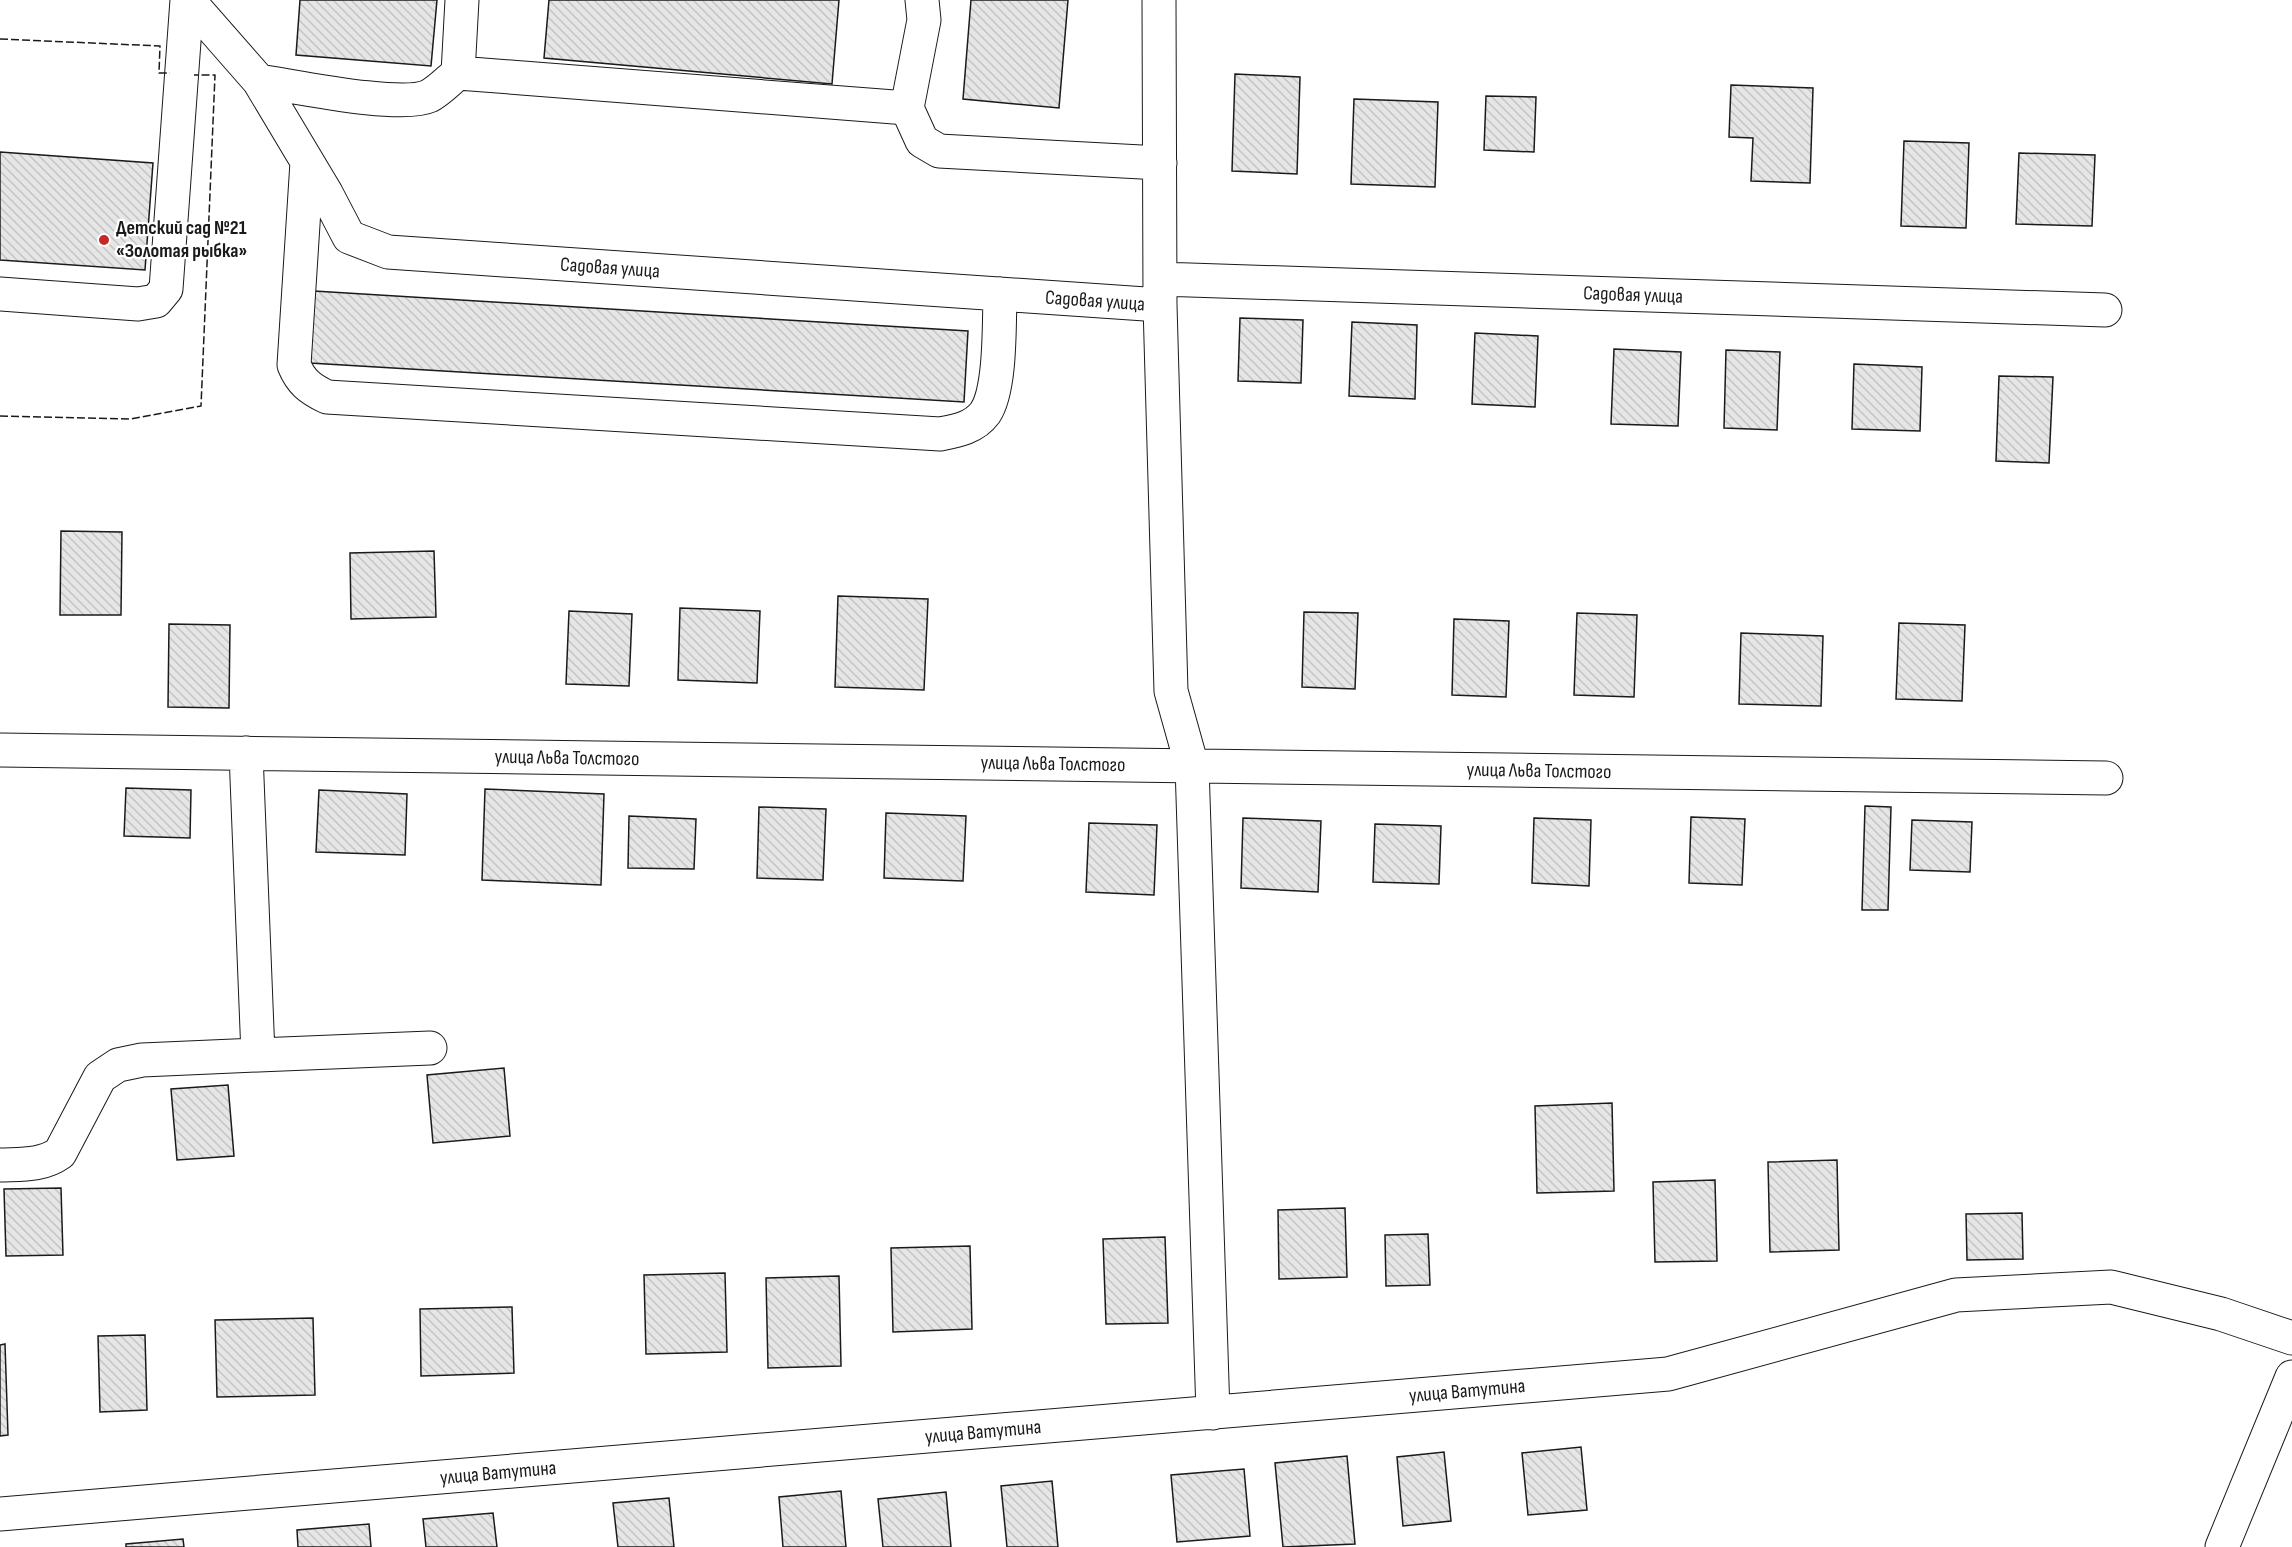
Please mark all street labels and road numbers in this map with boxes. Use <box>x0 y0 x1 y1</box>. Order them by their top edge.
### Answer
street label: Садовая улица <box>559 253 661 283</box>
street label: Садовая улица <box>1583 281 1683 309</box>
street label: Садовая улица <box>1044 286 1146 316</box>
street label: улица Льва Толстого <box>494 745 640 771</box>
street label: улица Льва Толстого <box>980 751 1126 777</box>
street label: улица Льва Толстого <box>1466 758 1612 784</box>
street label: улица Ватутина <box>1408 1374 1526 1408</box>
street label: улица Ватутина <box>924 1415 1042 1449</box>
street label: улица Ватутина <box>439 1456 557 1490</box>

